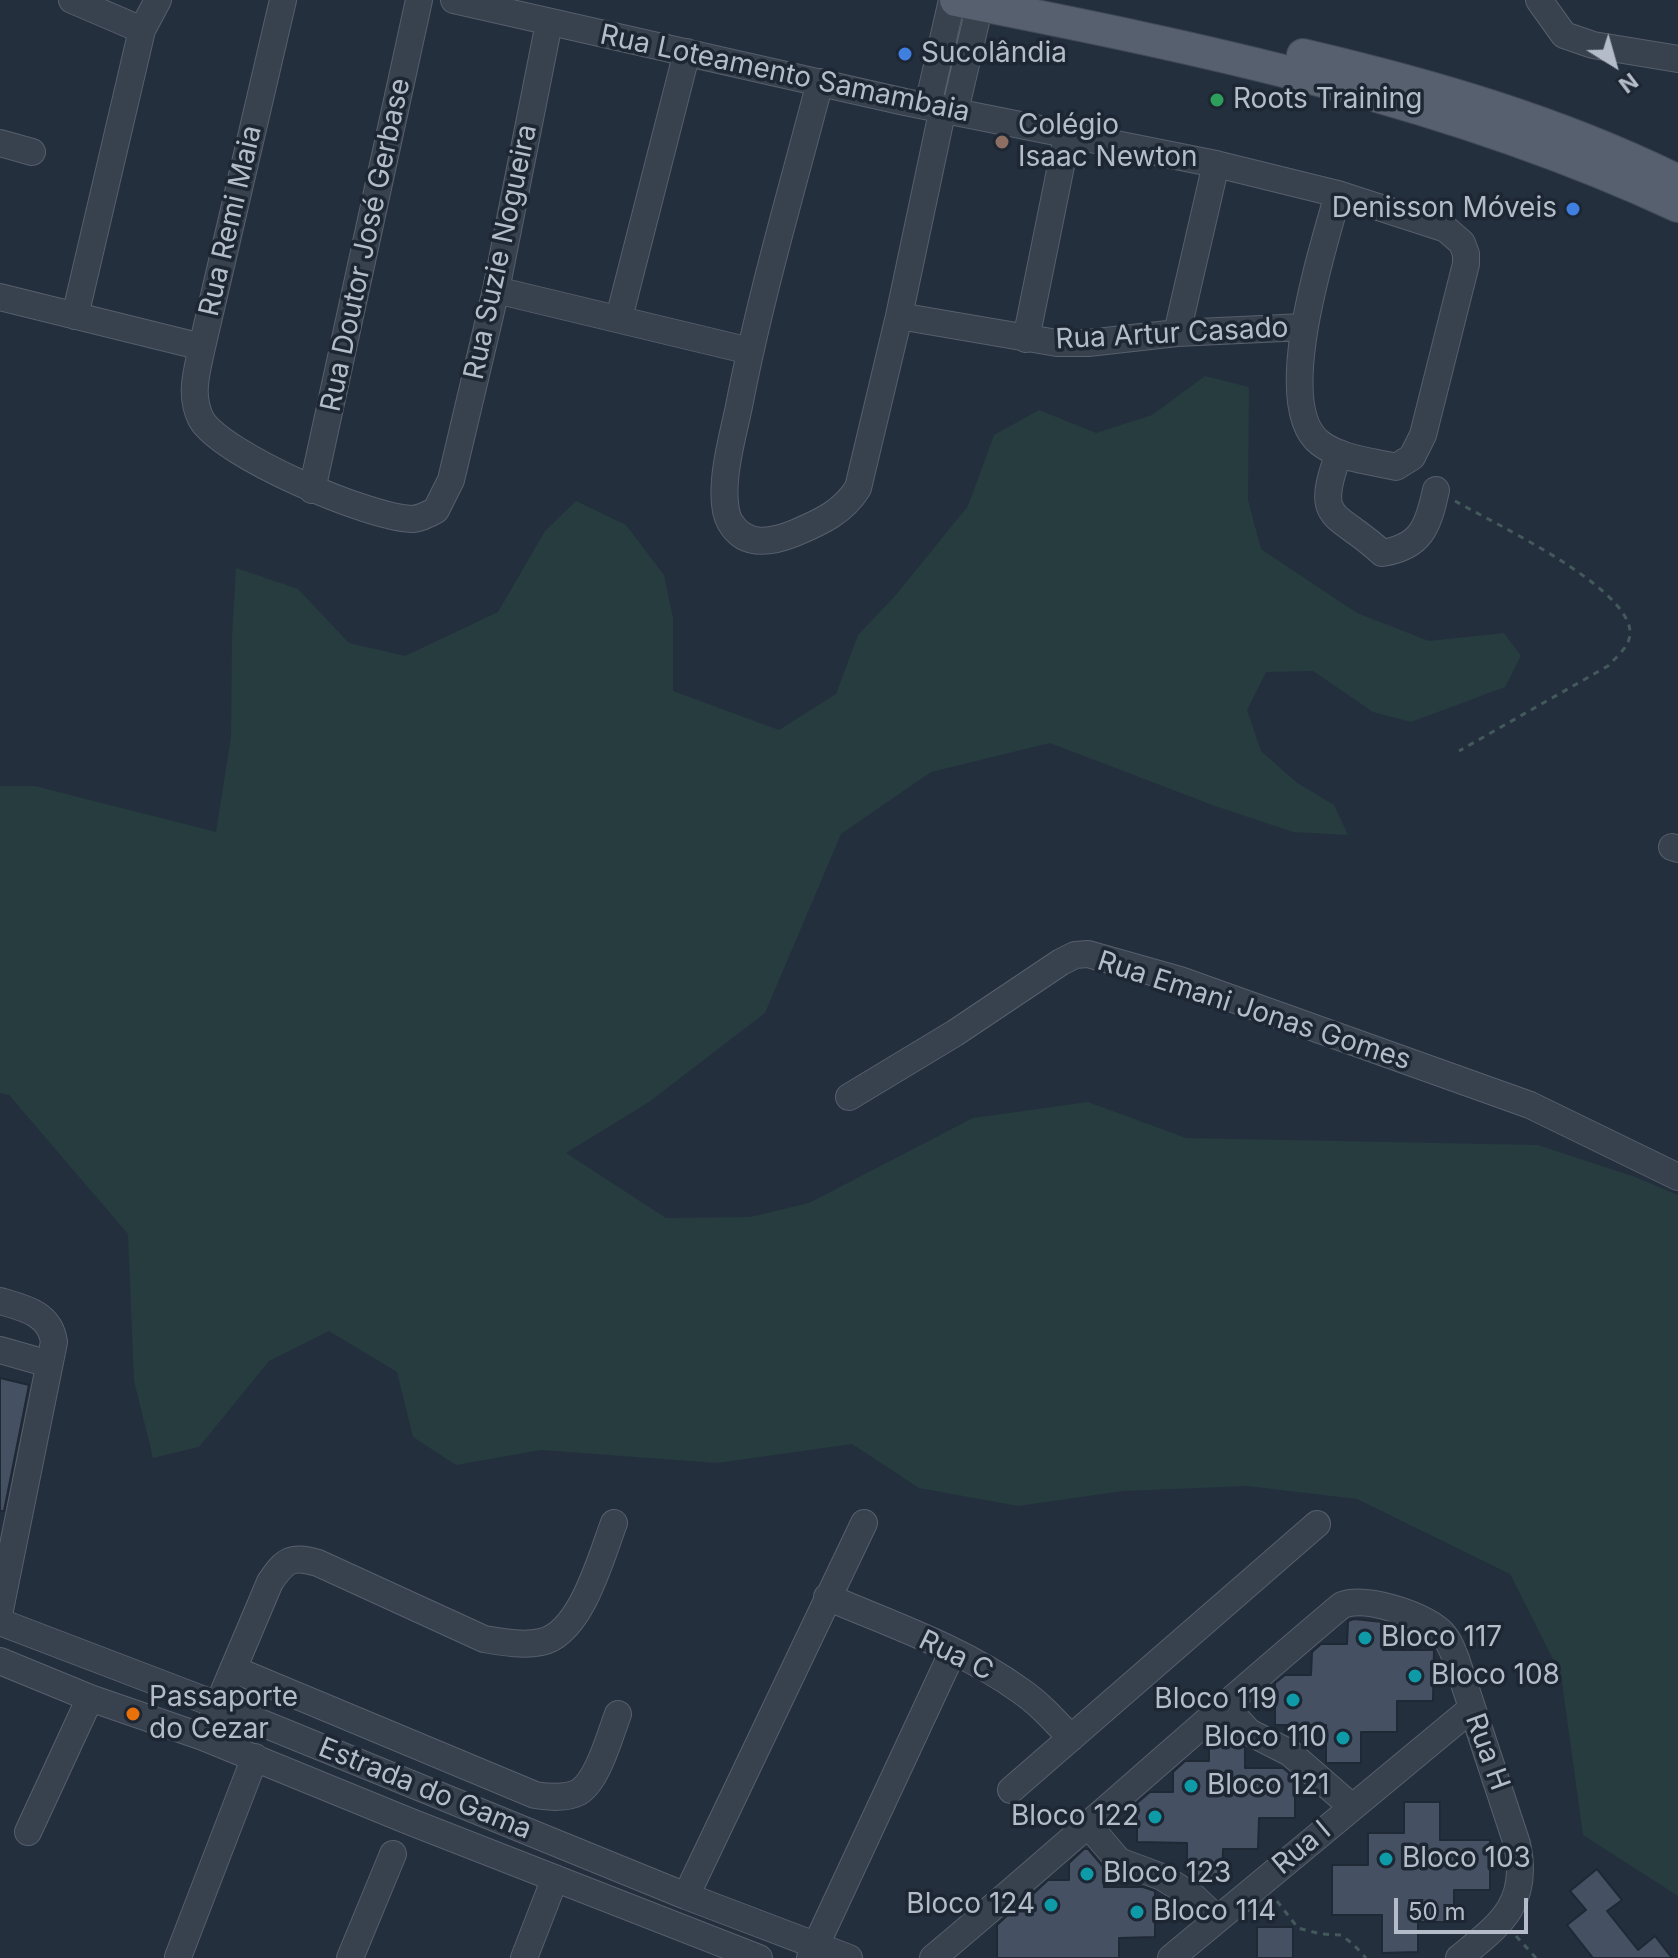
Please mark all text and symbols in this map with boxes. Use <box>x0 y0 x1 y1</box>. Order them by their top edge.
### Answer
street label: Rua Loteamento Samambaia <box>597 18 973 130</box>
north arrow <box>1574 24 1654 104</box>
place label: Sucolândia <box>921 37 1067 71</box>
marker: Sucolândia <box>896 45 914 63</box>
text: N <box>1614 68 1643 99</box>
street label: Rua Doutor José Gerbase <box>314 75 418 415</box>
place label: Roots Training <box>1233 83 1422 117</box>
marker: Roots Training <box>1208 91 1226 109</box>
place label: Colégio Isaac Newton <box>1018 109 1198 175</box>
street label: Rua Suzie Nogueira <box>458 121 544 383</box>
street label: Rua Remi Maia <box>193 122 269 320</box>
marker: Colégio Isaac Newton <box>993 133 1011 151</box>
place label: Denisson Móveis <box>1332 192 1557 226</box>
marker: Denisson Móveis <box>1564 200 1582 218</box>
street label: Rua Artur Casado <box>1055 311 1289 357</box>
street label: Rua Emani Jonas Gomes <box>1093 944 1415 1078</box>
place label: Bloco 117 <box>1381 1621 1502 1655</box>
street label: Rua C <box>913 1624 999 1688</box>
marker: Bloco 117 <box>1356 1629 1374 1647</box>
place label: Bloco 108 <box>1431 1659 1560 1693</box>
marker: Bloco 108 <box>1406 1667 1424 1685</box>
place label: Passaporte do Cezar <box>149 1681 298 1747</box>
place label: Bloco 119 <box>1154 1683 1277 1717</box>
marker: Bloco 119 <box>1284 1691 1302 1709</box>
marker: Passaporte do Cezar <box>124 1705 142 1723</box>
street label: Rua H <box>1458 1709 1516 1795</box>
place label: Bloco 110 <box>1204 1721 1327 1755</box>
marker: Bloco 110 <box>1334 1729 1352 1747</box>
street label: Estrada do Gama <box>314 1731 536 1847</box>
place label: Bloco 121 <box>1207 1769 1329 1803</box>
marker: Bloco 121 <box>1182 1777 1200 1795</box>
place label: Bloco 122 <box>1011 1800 1139 1834</box>
marker: Bloco 122 <box>1146 1808 1164 1826</box>
street label: Rua I <box>1266 1814 1338 1882</box>
place label: Bloco 103 <box>1402 1842 1531 1876</box>
marker: Bloco 103 <box>1377 1850 1395 1868</box>
place label: Bloco 123 <box>1103 1857 1231 1891</box>
marker: Bloco 123 <box>1078 1865 1096 1883</box>
scale bar <box>1398 1882 1532 1932</box>
place label: Bloco 124 <box>906 1888 1035 1922</box>
place label: Bloco 114 <box>1153 1895 1276 1929</box>
marker: Bloco 124 <box>1042 1896 1060 1914</box>
text: 50 m <box>1408 1897 1466 1926</box>
marker: Bloco 114 <box>1128 1903 1146 1921</box>

